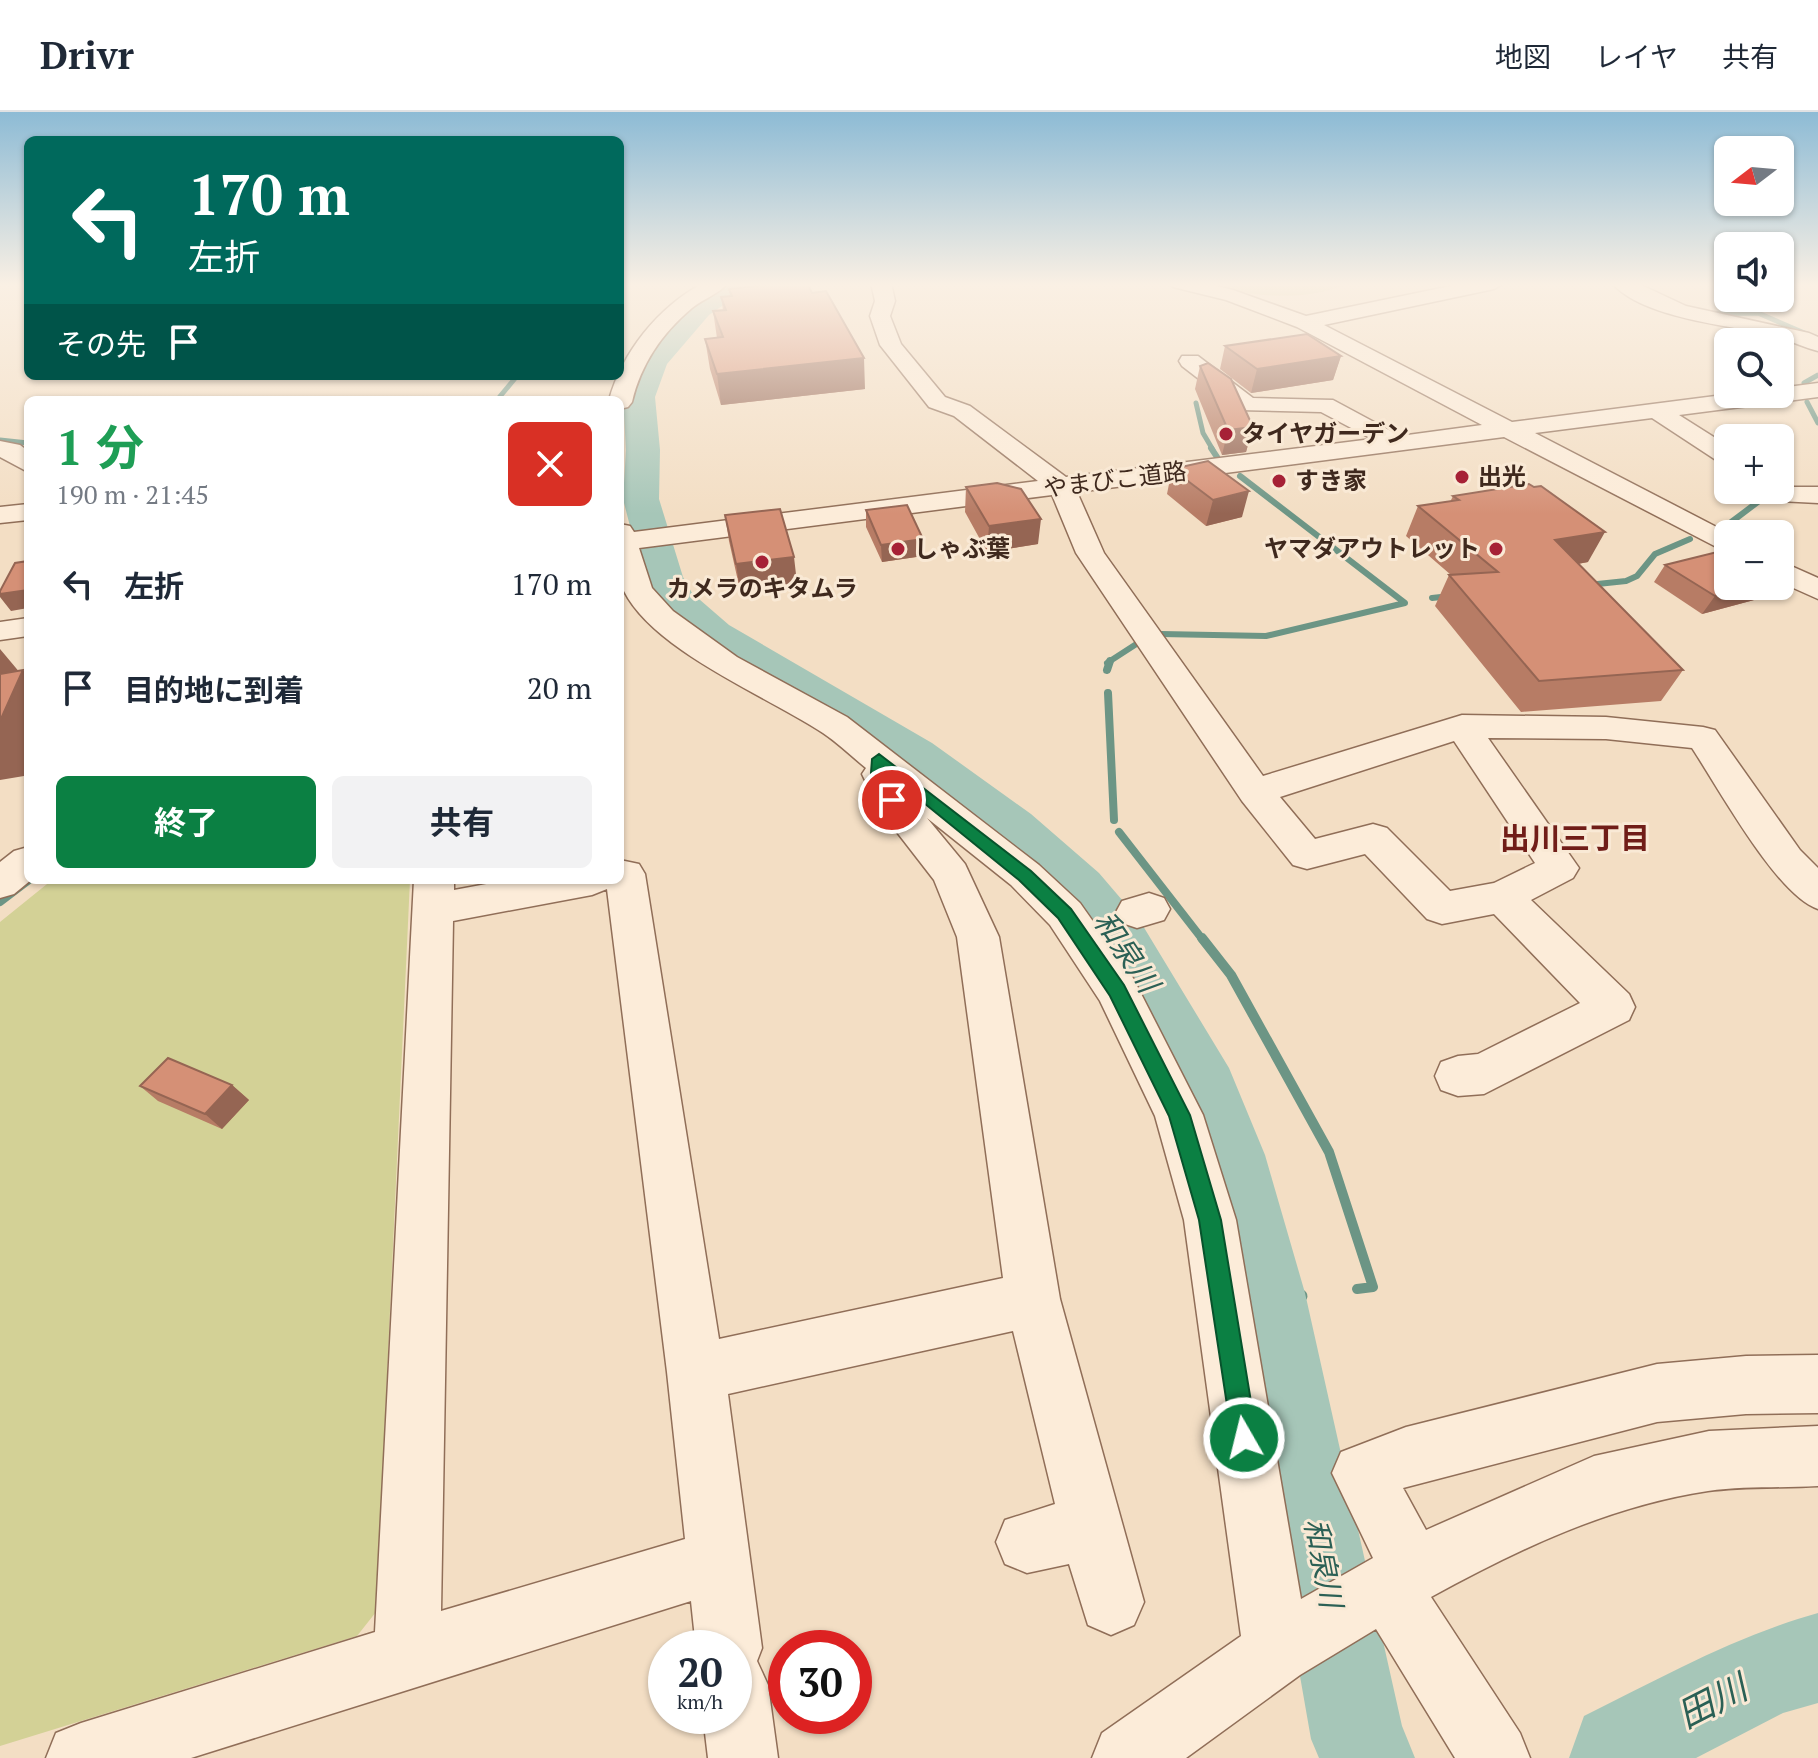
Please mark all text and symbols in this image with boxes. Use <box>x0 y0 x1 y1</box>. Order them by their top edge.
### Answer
text: Drivr <box>40 30 134 80</box>
text: 地図 <box>1495 38 1551 75</box>
text: レイヤ <box>1595 38 1678 75</box>
text: 共有 <box>1722 38 1778 75</box>
north arrow <box>1714 136 1794 216</box>
map controls <box>1714 136 1794 600</box>
text: 170 m <box>188 157 350 231</box>
icon: left <box>56 168 160 272</box>
button: sound <box>1714 232 1794 312</box>
text: 左折 <box>188 233 260 280</box>
icon: arrive <box>162 320 206 364</box>
text: その先 <box>56 324 146 364</box>
button: search <box>1714 328 1794 408</box>
text: 1 分 <box>56 415 144 479</box>
place label: タイヤガーデン <box>1242 417 1409 449</box>
button: close <box>508 422 592 506</box>
button: + <box>1714 424 1794 504</box>
marker: タイヤガーデン <box>1217 425 1235 443</box>
street label: やまびこ道路 <box>1041 454 1188 504</box>
place label: 出光 <box>1478 460 1526 492</box>
place label: すき家 <box>1295 464 1367 496</box>
marker: 出光 <box>1453 468 1471 486</box>
marker: すき家 <box>1270 472 1288 490</box>
text: 190 m · 21:45 <box>56 477 209 511</box>
button: − <box>1714 520 1794 600</box>
place label: しゃぶ葉 <box>914 532 1010 564</box>
place label: ヤマダアウトレット <box>1264 532 1480 564</box>
marker: しゃぶ葉 <box>889 540 907 558</box>
marker: ヤマダアウトレット <box>1487 540 1505 558</box>
marker: カメラのキタムラ <box>753 553 771 571</box>
icon: left <box>56 562 100 606</box>
text: 170 m <box>511 564 592 604</box>
text: 左折 <box>124 566 184 606</box>
place label: カメラのキタムラ <box>667 572 857 604</box>
icon: arrive <box>56 666 100 710</box>
text: 20 m <box>527 668 592 708</box>
text: 目的地に到着 <box>124 670 304 710</box>
pin <box>858 766 926 834</box>
button: 終了 <box>56 776 316 868</box>
button: 共有 <box>332 776 592 868</box>
icon: arrive <box>870 778 914 822</box>
district label: 出川三丁目 <box>1500 818 1650 858</box>
water label: 和泉川 <box>1085 903 1170 1002</box>
position arrow <box>1202 1396 1286 1480</box>
water label: 和泉川 <box>1296 1515 1353 1614</box>
speed limit sign: 30 <box>768 1630 872 1734</box>
text: 20 <box>677 1645 723 1698</box>
water label: 田川 <box>1669 1661 1758 1738</box>
text: km/h <box>677 1688 723 1715</box>

